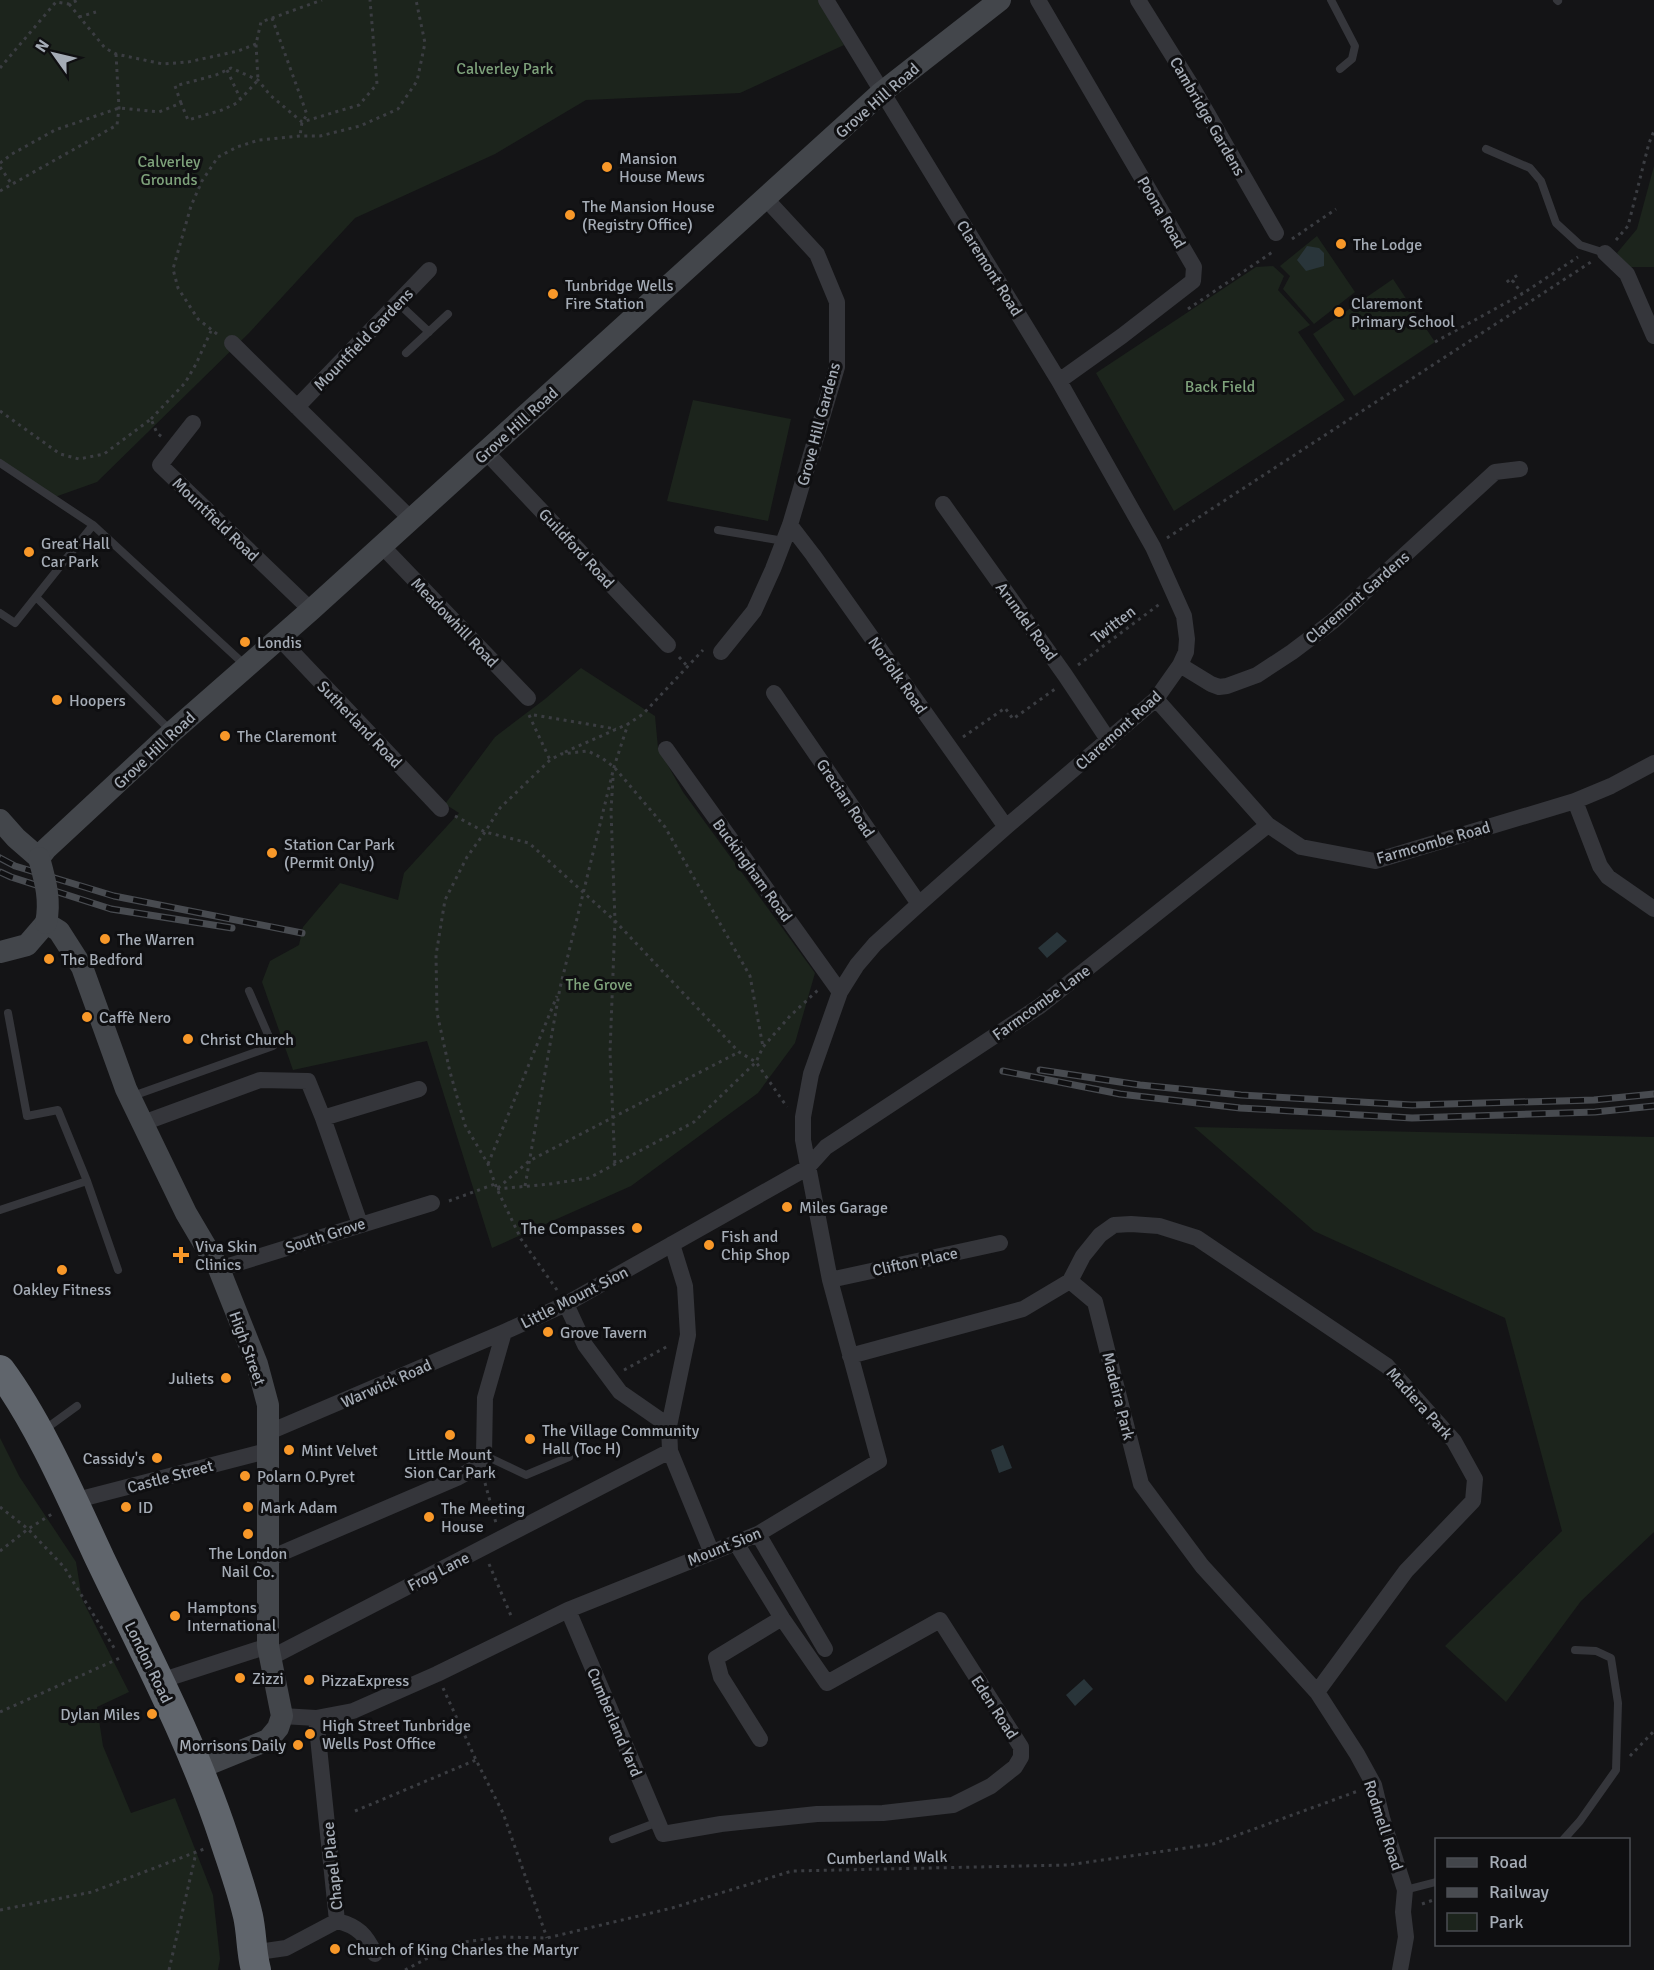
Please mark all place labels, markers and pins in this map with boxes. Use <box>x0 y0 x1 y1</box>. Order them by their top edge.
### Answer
place label: Mansion House Mews <box>619 149 705 187</box>
marker: Mansion House Mews <box>600 160 614 174</box>
place label: The Mansion House (Registry Office) <box>582 197 715 235</box>
marker: The Mansion House (Registry Office) <box>563 208 577 222</box>
place label: The Lodge <box>1353 235 1422 255</box>
marker: The Lodge <box>1334 237 1348 251</box>
place label: Tunbridge Wells Fire Station <box>565 276 674 314</box>
marker: Tunbridge Wells Fire Station <box>546 287 560 301</box>
place label: Claremont Primary School <box>1351 294 1455 332</box>
marker: Claremont Primary School <box>1332 305 1346 319</box>
place label: Great Hall Car Park <box>41 534 110 572</box>
marker: Great Hall Car Park <box>22 545 36 559</box>
place label: Londis <box>257 633 302 653</box>
marker: Londis <box>238 635 252 649</box>
place label: Hoopers <box>69 691 126 711</box>
marker: Hoopers <box>50 693 64 707</box>
place label: The Claremont <box>237 727 337 747</box>
marker: The Claremont <box>218 729 232 743</box>
place label: Station Car Park (Permit Only) <box>284 835 395 873</box>
marker: Station Car Park (Permit Only) <box>265 846 279 860</box>
place label: The Warren <box>117 930 194 950</box>
marker: The Warren <box>98 932 112 946</box>
place label: The Bedford <box>61 950 143 970</box>
marker: The Bedford <box>42 952 56 966</box>
place label: Caffè Nero <box>99 1008 171 1028</box>
marker: Caffè Nero <box>80 1010 94 1024</box>
place label: Christ Church <box>200 1030 294 1050</box>
marker: Christ Church <box>181 1032 195 1046</box>
place label: Miles Garage <box>799 1198 888 1218</box>
marker: Miles Garage <box>780 1200 794 1214</box>
place label: The Compasses <box>521 1219 625 1239</box>
marker: The Compasses <box>630 1221 644 1235</box>
place label: Fish and Chip Shop <box>721 1227 790 1265</box>
place label: Viva Skin Clinics <box>195 1237 257 1275</box>
marker: Fish and Chip Shop <box>702 1238 716 1252</box>
marker: Viva Skin Clinics <box>172 1246 190 1264</box>
marker: Oakley Fitness <box>55 1263 69 1277</box>
place label: Oakley Fitness <box>13 1280 111 1300</box>
place label: Grove Tavern <box>560 1323 647 1343</box>
marker: Grove Tavern <box>541 1325 555 1339</box>
place label: Juliets <box>169 1369 214 1389</box>
marker: Juliets <box>219 1371 233 1385</box>
place label: The Village Community Hall (Toc H) <box>542 1421 700 1459</box>
marker: Little Mount Sion Car Park <box>443 1428 457 1442</box>
marker: The Village Community Hall (Toc H) <box>523 1432 537 1446</box>
place label: Mint Velvet <box>301 1441 378 1461</box>
marker: Mint Velvet <box>282 1443 296 1457</box>
place label: Little Mount Sion Car Park <box>404 1445 496 1483</box>
place label: Cassidy's <box>83 1449 145 1469</box>
marker: Cassidy's <box>150 1451 164 1465</box>
place label: Polarn O.Pyret <box>257 1467 355 1487</box>
marker: Polarn O.Pyret <box>238 1469 252 1483</box>
place label: ID <box>138 1498 153 1518</box>
place label: Mark Adam <box>260 1498 337 1518</box>
place label: The Meeting House <box>441 1499 525 1537</box>
marker: ID <box>119 1500 133 1514</box>
marker: Mark Adam <box>241 1500 255 1514</box>
marker: The Meeting House <box>422 1510 436 1524</box>
marker: The London Nail Co. <box>241 1527 255 1541</box>
place label: The London Nail Co. <box>209 1544 287 1582</box>
place label: Hamptons International <box>187 1598 277 1636</box>
marker: Hamptons International <box>168 1609 182 1623</box>
place label: Zizzi <box>252 1669 284 1689</box>
marker: Zizzi <box>233 1671 247 1685</box>
place label: PizzaExpress <box>321 1671 409 1691</box>
marker: PizzaExpress <box>302 1673 316 1687</box>
place label: Dylan Miles <box>60 1705 140 1725</box>
marker: Dylan Miles <box>145 1707 159 1721</box>
place label: High Street Tunbridge Wells Post Office <box>322 1716 471 1754</box>
marker: High Street Tunbridge Wells Post Office <box>303 1727 317 1741</box>
place label: Morrisons Daily <box>179 1736 287 1756</box>
marker: Morrisons Daily <box>291 1738 305 1752</box>
place label: Church of King Charles the Martyr <box>347 1940 579 1960</box>
marker: Church of King Charles the Martyr <box>328 1942 342 1956</box>

